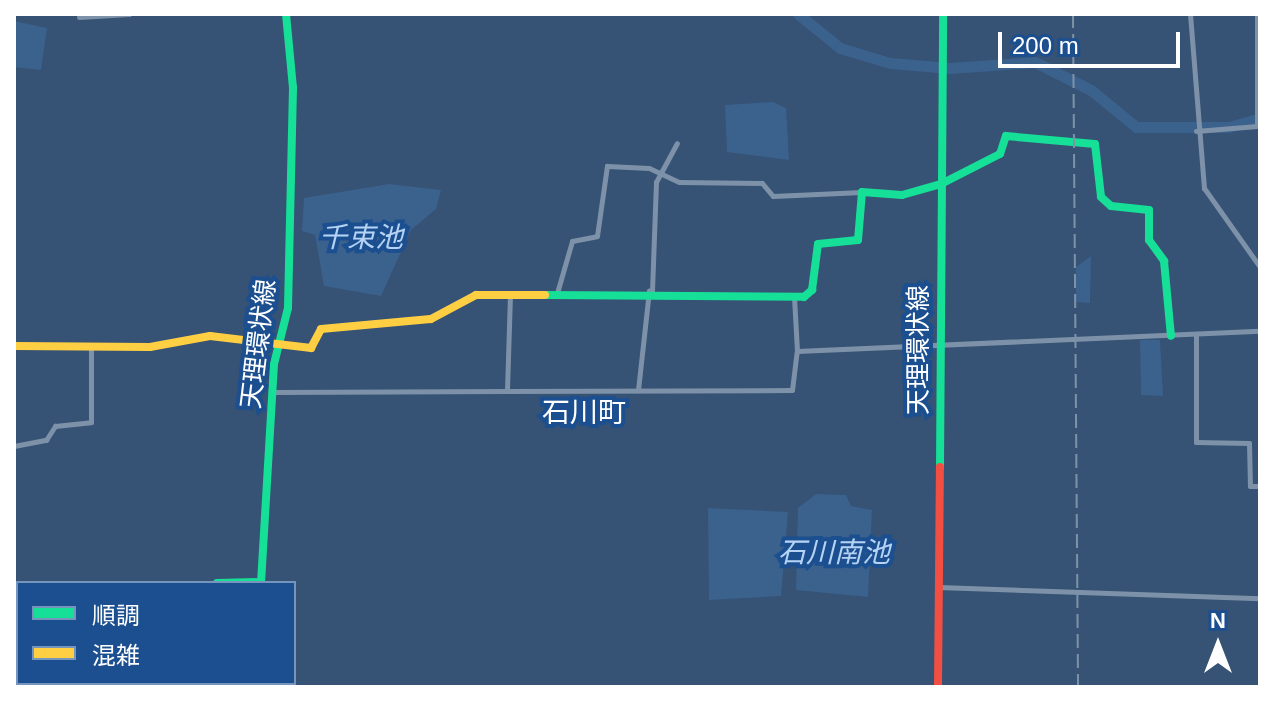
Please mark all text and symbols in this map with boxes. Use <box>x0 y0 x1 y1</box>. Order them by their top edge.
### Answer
scale bar <box>1002 16 1184 66</box>
text: 200 m <box>1012 32 1079 59</box>
water label: 千束池 <box>319 221 403 255</box>
street label: 天理環状線 <box>236 278 282 410</box>
street label: 天理環状線 <box>903 285 935 415</box>
district label: 石川町 <box>542 396 626 430</box>
water label: 石川南池 <box>778 536 890 570</box>
legend <box>16 581 296 685</box>
text: 順調 <box>92 602 140 629</box>
north arrow <box>1178 605 1258 685</box>
text: N <box>1210 608 1226 633</box>
text: 混雑 <box>92 642 140 669</box>

